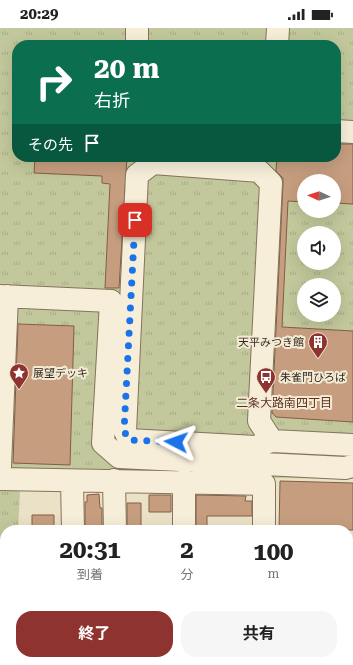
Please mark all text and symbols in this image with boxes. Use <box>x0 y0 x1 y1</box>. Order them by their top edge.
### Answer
text: 20:29 <box>20 5 58 23</box>
text: 20 m <box>94 52 159 85</box>
icon: right <box>28 56 80 108</box>
text: 右折 <box>94 90 130 111</box>
icon: arrive <box>81 132 103 154</box>
text: その先 <box>28 136 73 154</box>
north arrow <box>297 174 341 218</box>
map controls <box>297 174 341 322</box>
pin <box>118 203 152 237</box>
icon: arrive <box>124 209 146 231</box>
button: sound <box>297 226 341 270</box>
button: layers <box>297 278 341 322</box>
building icon: 天平みつき館 <box>307 331 329 359</box>
place label: 天平みつき館 <box>238 336 304 349</box>
place icon: 展望デッキ <box>8 362 30 390</box>
bus stop icon: 朱雀門ひろば <box>255 366 277 394</box>
place label: 展望デッキ <box>33 367 88 380</box>
place label: 朱雀門ひろば <box>280 371 346 384</box>
district label: 二条大路南四丁目 <box>236 396 332 410</box>
position arrow <box>155 421 197 463</box>
text: 20:31 <box>59 536 121 564</box>
text: 2 <box>180 536 194 564</box>
text: 100 <box>253 538 294 566</box>
text: m <box>267 566 279 581</box>
text: 到着 <box>77 567 103 582</box>
text: 分 <box>180 567 193 582</box>
button: 終了 <box>16 611 173 657</box>
button: 共有 <box>181 611 337 657</box>

